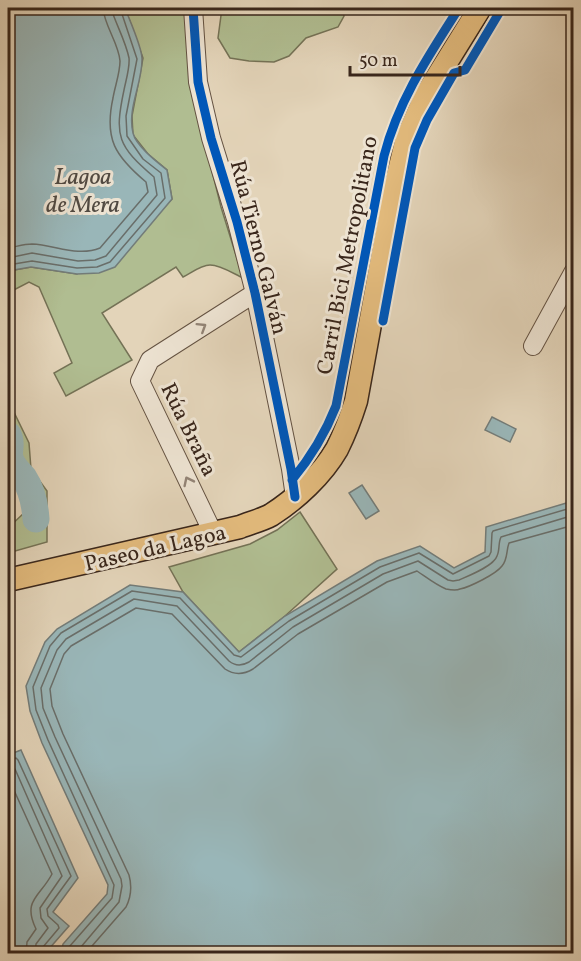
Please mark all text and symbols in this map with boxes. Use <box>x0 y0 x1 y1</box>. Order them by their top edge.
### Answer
scale bar <box>350 39 460 77</box>
text: 50 m <box>359 49 398 74</box>
street label: Carril Bici Metropolitano <box>310 134 387 377</box>
street label: Rúa Tierno Galván <box>221 157 294 338</box>
water label: Lagoa de Mera <box>46 161 120 223</box>
one-way arrow <box>195 323 206 334</box>
street label: Rúa Braña <box>152 378 224 482</box>
one-way arrow <box>184 476 195 487</box>
street label: Paseo da Lagoa <box>82 518 230 581</box>

